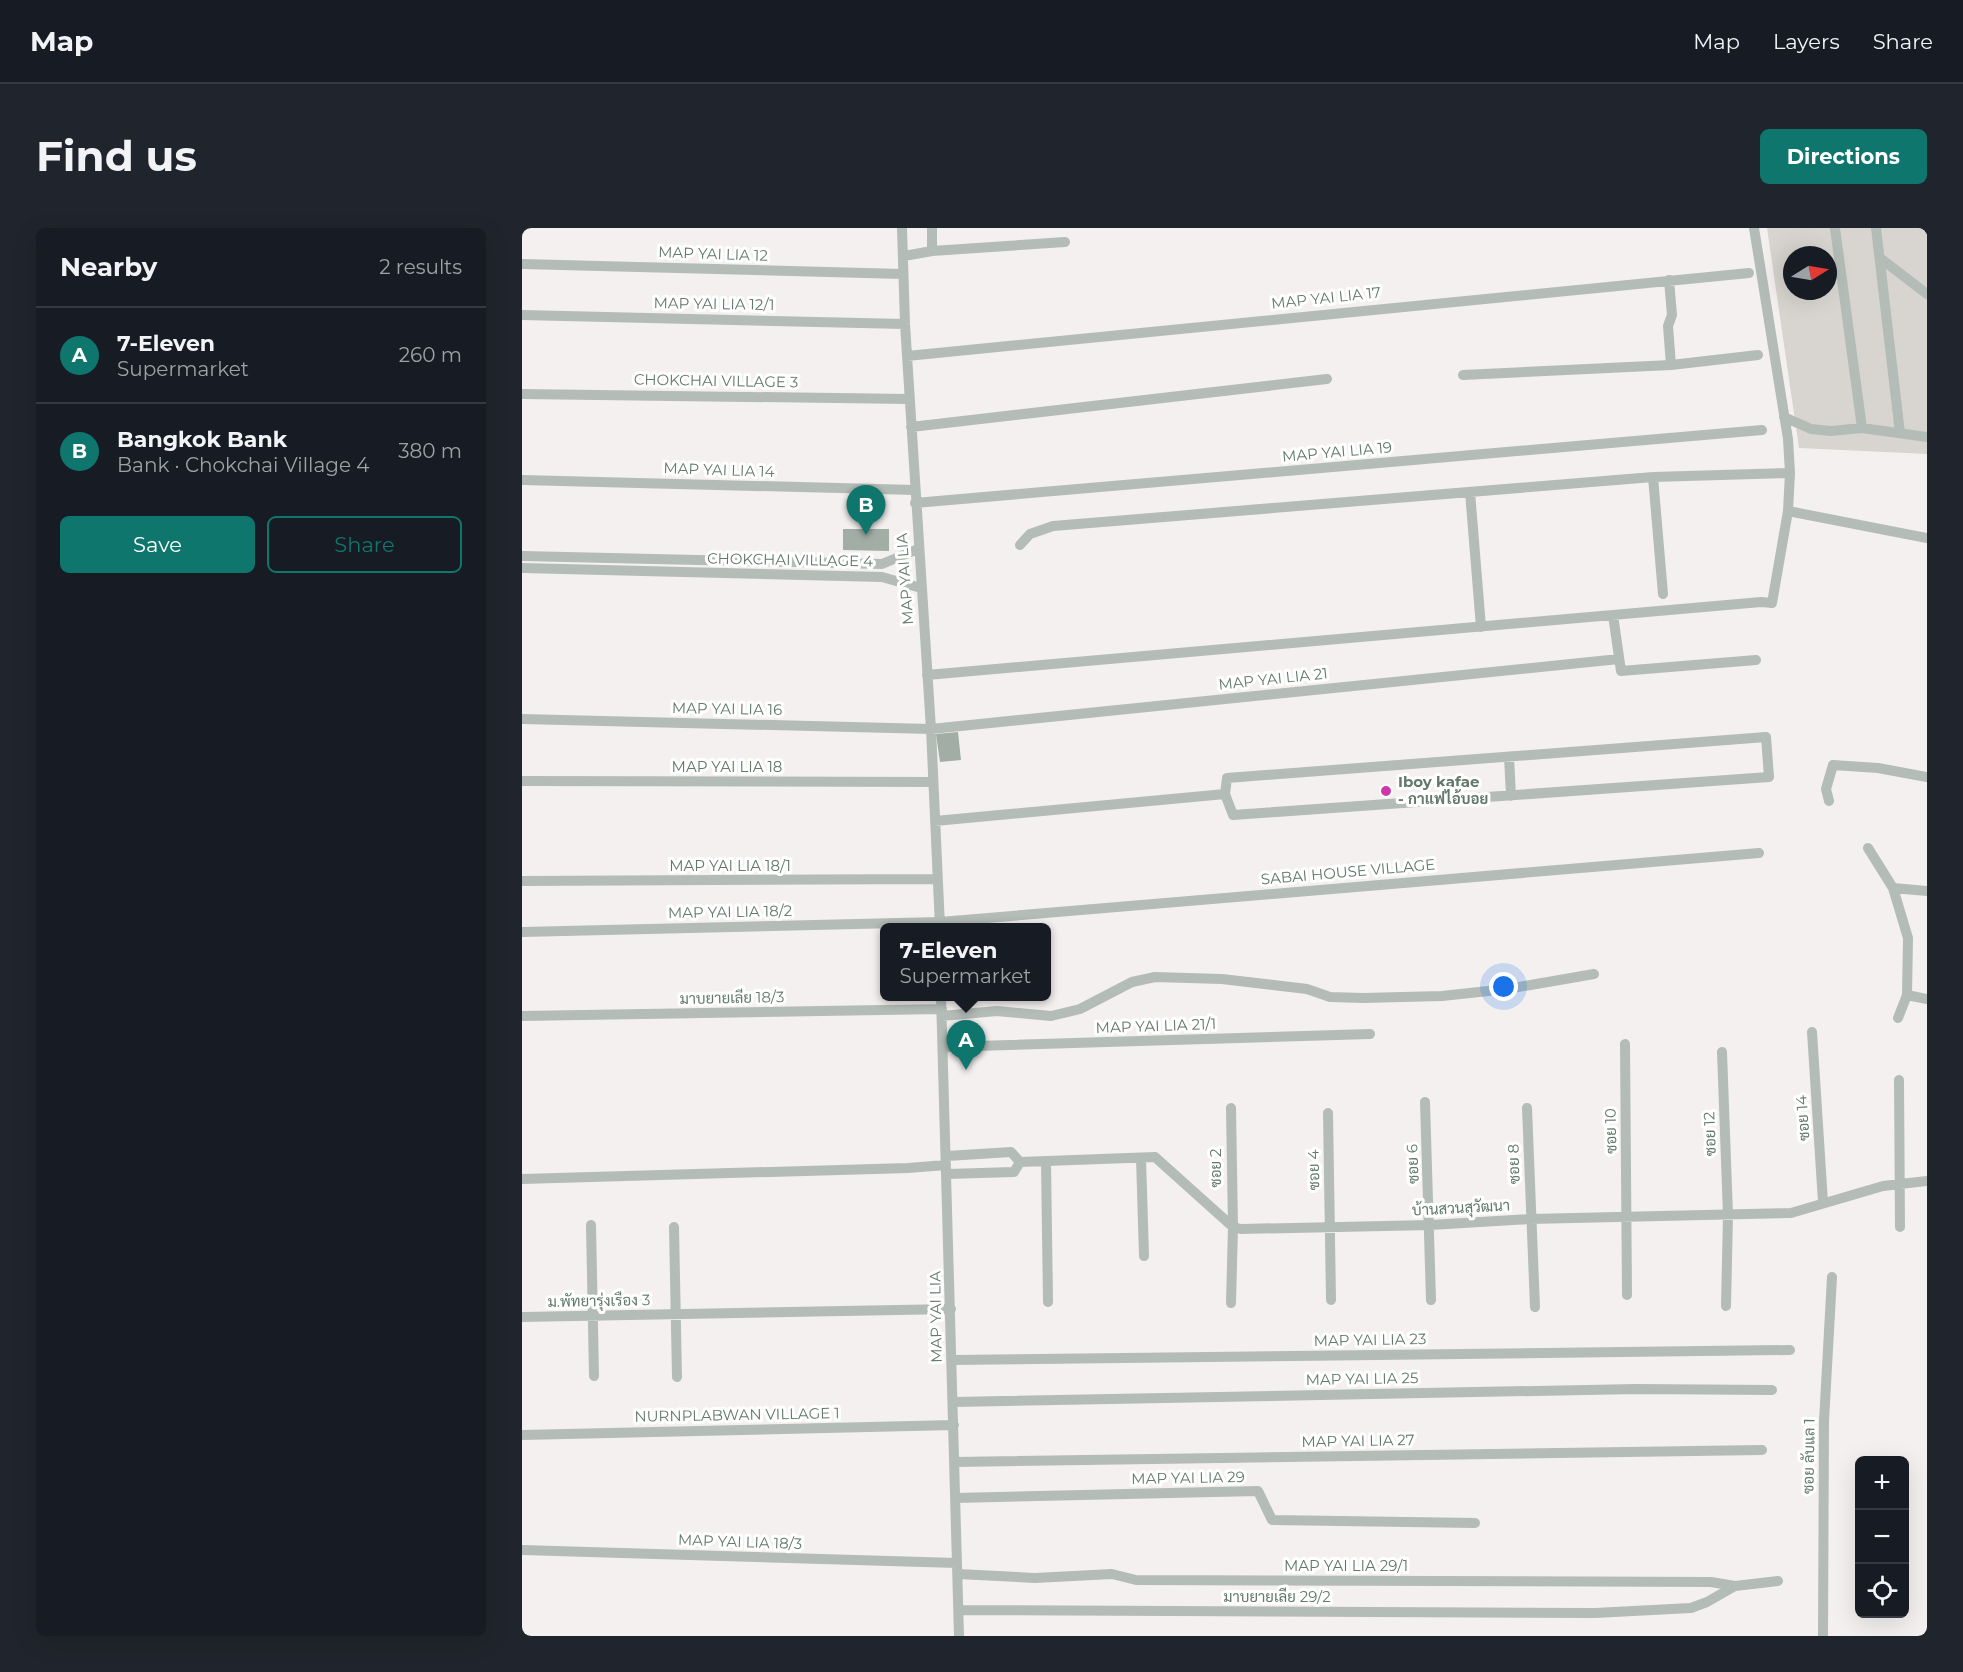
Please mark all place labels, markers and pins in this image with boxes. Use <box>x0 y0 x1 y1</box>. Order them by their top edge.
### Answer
pin: B <box>846 486 886 535</box>
place label: Iboy kafae - กาแฟไอ้บอย <box>1398 772 1488 808</box>
marker: Iboy kafae - กาแฟไอ้บอย <box>1379 784 1393 798</box>
pin: A <box>946 1020 986 1070</box>

